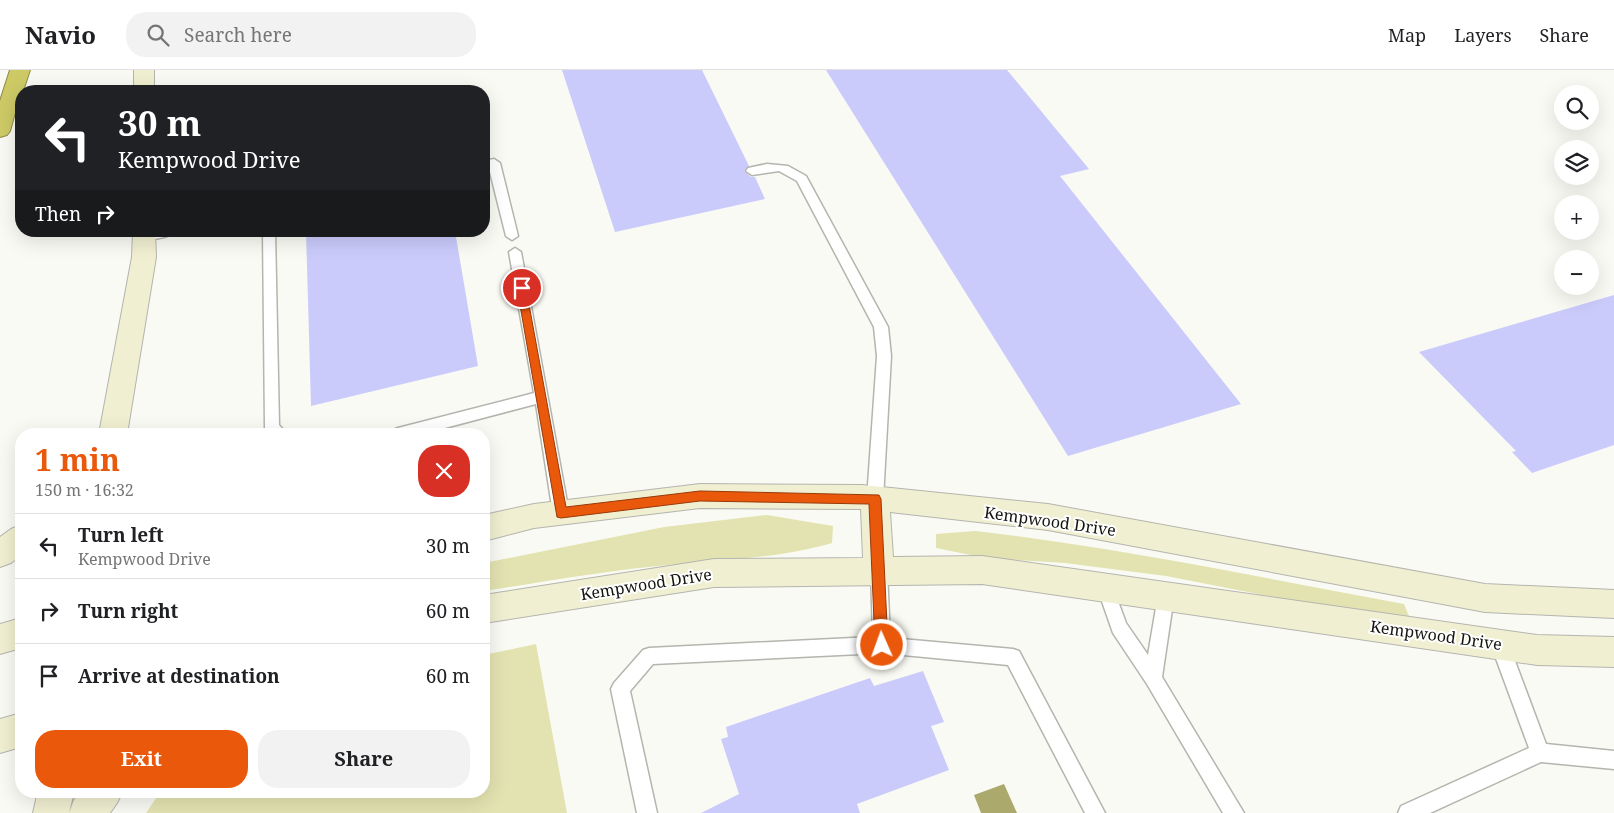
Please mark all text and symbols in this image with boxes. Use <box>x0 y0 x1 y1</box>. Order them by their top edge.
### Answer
search box <box>126 12 476 57</box>
text: Navio <box>25 18 96 51</box>
icon: search <box>144 21 172 49</box>
text: Search here <box>184 22 292 48</box>
text: Map <box>1388 23 1426 47</box>
text: Layers <box>1454 23 1512 47</box>
text: Share <box>1540 23 1589 47</box>
map controls <box>1554 85 1599 295</box>
button: search <box>1554 85 1599 130</box>
text: 30 m <box>118 99 201 146</box>
icon: left <box>35 105 100 170</box>
button: layers <box>1554 140 1599 185</box>
text: Kempwood Drive <box>118 144 301 174</box>
button: + <box>1554 195 1599 240</box>
icon: right <box>91 200 119 228</box>
text: Then <box>35 201 81 227</box>
button: − <box>1554 250 1599 295</box>
pin <box>501 267 543 309</box>
icon: arrive <box>508 274 536 302</box>
text: 1 min <box>35 439 120 480</box>
button: close <box>418 445 470 497</box>
text: 150 m · 16:32 <box>35 479 134 501</box>
street label: Kempwood Drive <box>983 501 1117 541</box>
text: Turn left <box>78 522 164 548</box>
icon: left <box>35 532 63 560</box>
text: 30 m <box>426 533 470 559</box>
text: Kempwood Drive <box>78 548 211 570</box>
street label: Kempwood Drive <box>579 563 713 605</box>
icon: right <box>35 597 63 625</box>
text: Turn right <box>78 598 178 624</box>
text: 60 m <box>426 598 470 624</box>
street label: Kempwood Drive <box>1369 615 1503 655</box>
position arrow <box>855 618 907 670</box>
icon: arrive <box>35 662 63 690</box>
text: Arrive at destination <box>78 663 280 689</box>
text: 60 m <box>426 663 470 689</box>
button: Exit <box>35 730 248 788</box>
button: Share <box>258 730 470 788</box>

